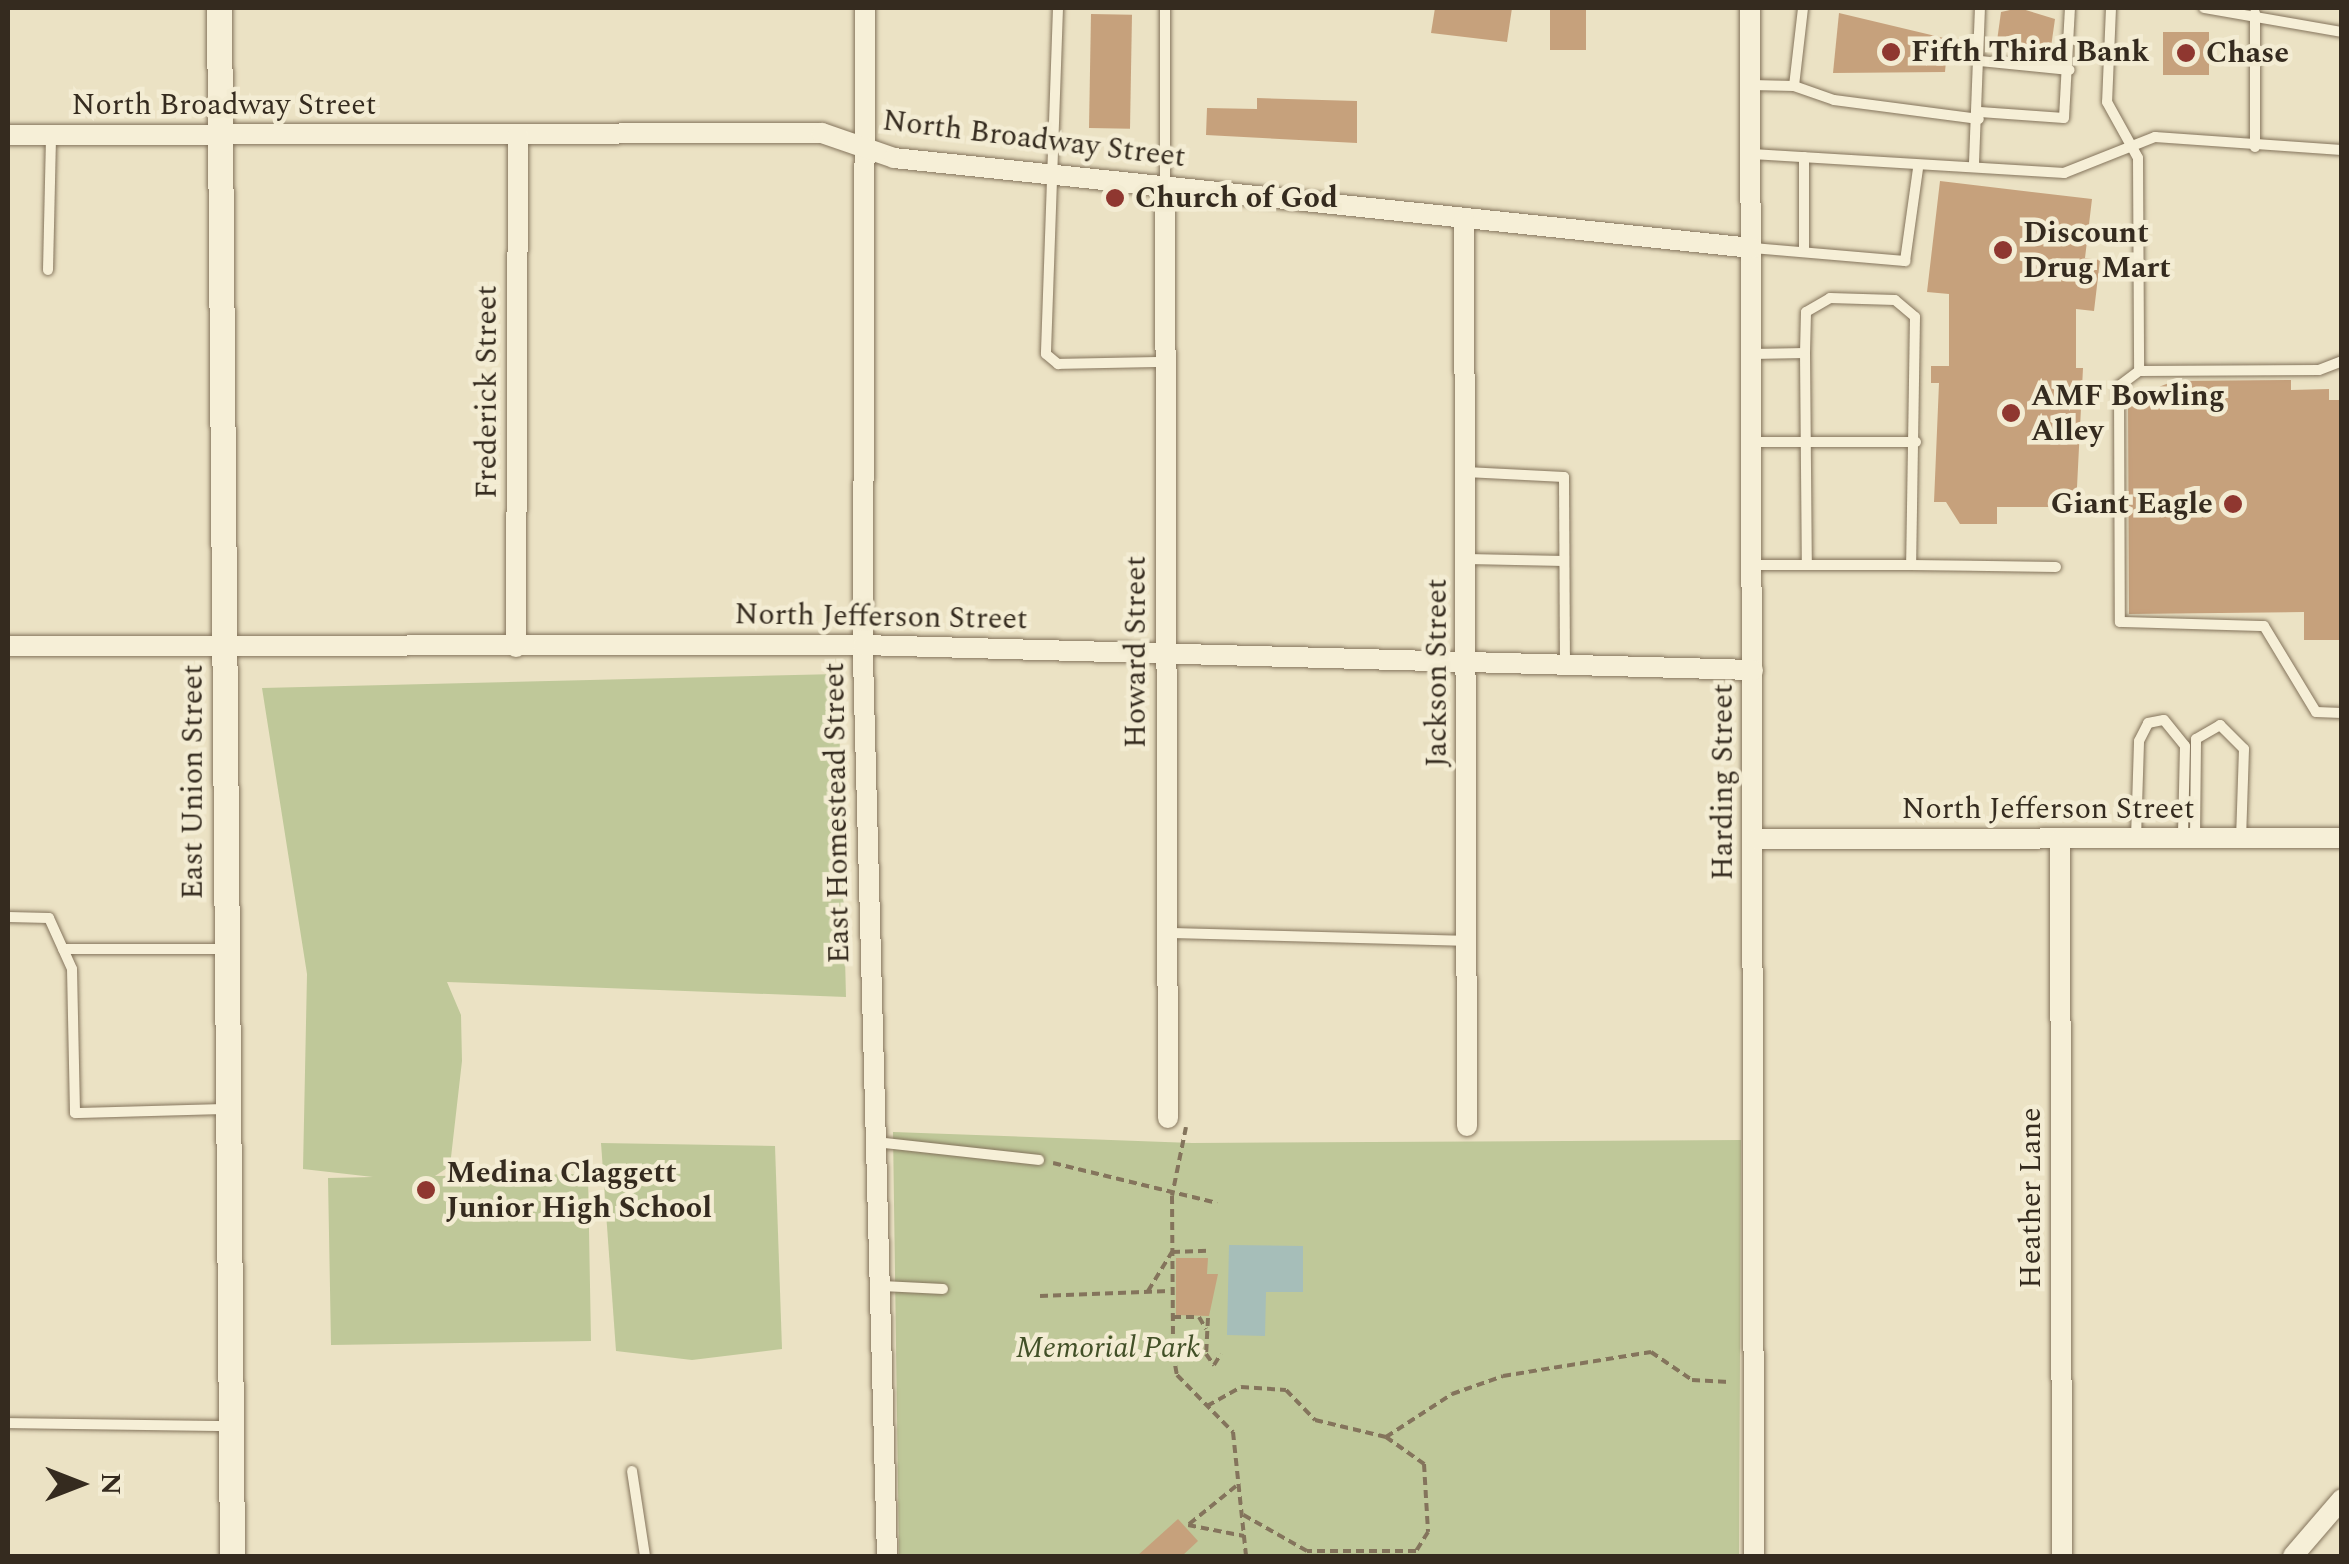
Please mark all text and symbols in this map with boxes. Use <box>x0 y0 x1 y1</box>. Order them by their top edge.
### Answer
place label: Fifth Third Bank <box>1911 34 2149 70</box>
place label: Chase <box>2206 35 2289 71</box>
marker: Fifth Third Bank <box>1880 41 1902 63</box>
marker: Chase <box>2175 42 2197 64</box>
street label: North Broadway Street <box>72 87 376 123</box>
street label: North Broadway Street <box>881 103 1187 175</box>
place label: Church of God <box>1135 180 1338 216</box>
marker: Church of God <box>1104 187 1126 209</box>
place label: Discount Drug Mart <box>2023 215 2171 286</box>
marker: Discount Drug Mart <box>1992 239 2014 261</box>
street label: Frederick Street <box>469 285 505 499</box>
place label: AMF Bowling Alley <box>2031 378 2225 448</box>
marker: AMF Bowling Alley <box>2000 402 2022 424</box>
place label: Giant Eagle <box>2051 486 2213 522</box>
marker: Giant Eagle <box>2222 493 2244 515</box>
street label: Howard Street <box>1118 556 1154 748</box>
street label: Jackson Street <box>1419 579 1455 767</box>
street label: North Jefferson Street <box>734 596 1028 638</box>
street label: East Homestead Street <box>816 662 858 964</box>
street label: East Union Street <box>175 664 211 900</box>
street label: Harding Street <box>1705 684 1741 880</box>
street label: North Jefferson Street <box>1901 791 2195 827</box>
street label: Heather Lane <box>2013 1107 2049 1289</box>
place label: Medina Claggett Junior High School <box>446 1155 712 1226</box>
marker: Medina Claggett Junior High School <box>415 1179 437 1201</box>
park label: Memorial Park <box>1016 1330 1200 1366</box>
north arrow <box>30 1434 130 1534</box>
text: N <box>89 1473 132 1495</box>

